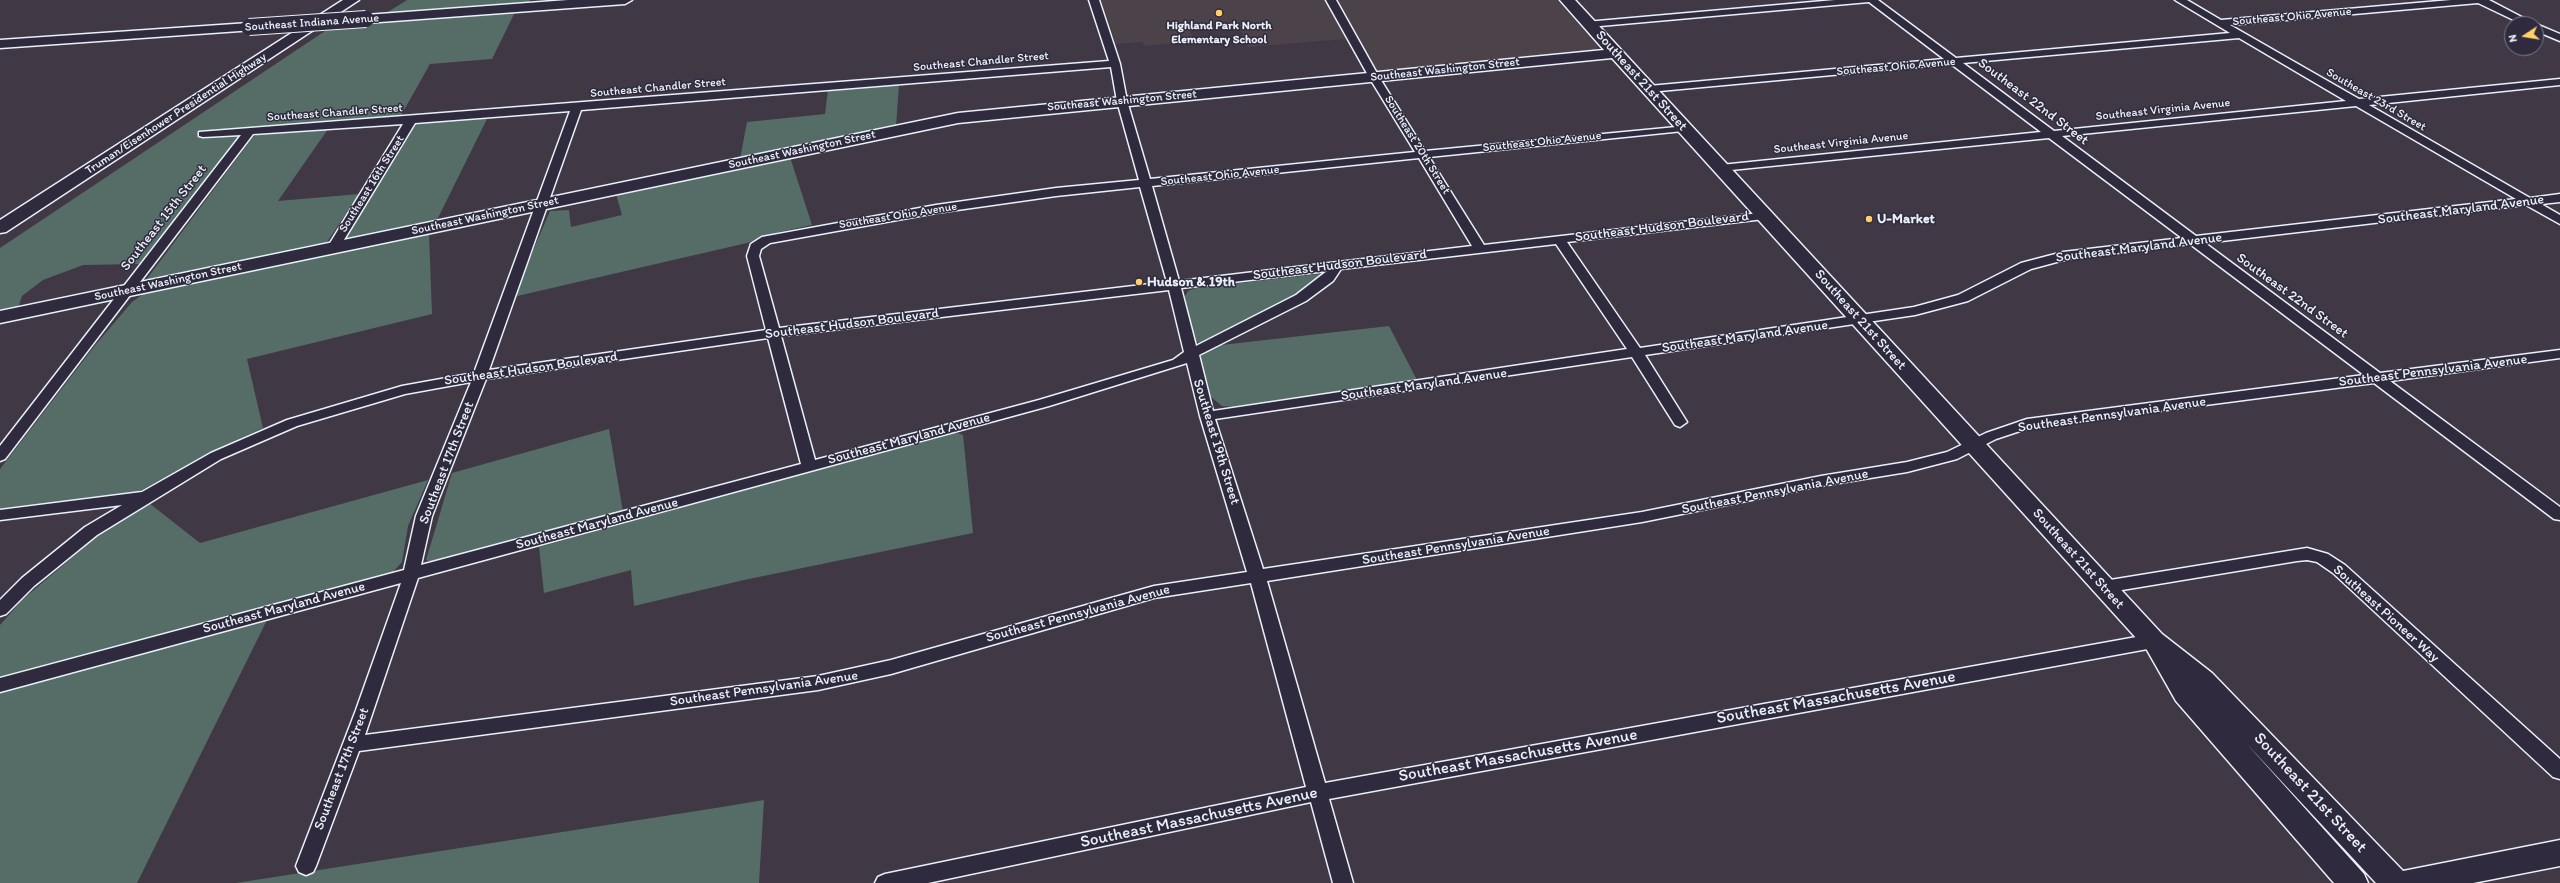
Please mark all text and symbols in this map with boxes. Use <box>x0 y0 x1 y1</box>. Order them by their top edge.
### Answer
street label: Southeast Ohio Avenue <box>2232 5 2352 29</box>
marker: Highland Park North Elementary School <box>1214 8 1224 18</box>
street label: Southeast Indiana Avenue <box>244 11 380 35</box>
north arrow <box>2504 16 2544 56</box>
place label: Highland Park North Elementary School <box>1166 19 1272 47</box>
street label: Southeast 21st Street <box>1591 27 1691 135</box>
text: N <box>2506 33 2520 43</box>
street label: Southeast Chandler Street <box>913 49 1049 75</box>
street label: Truman/Eisenhower Presidential Highway <box>83 50 269 178</box>
street label: Southeast Washington Street <box>1370 55 1520 85</box>
street label: Southeast Ohio Avenue <box>1836 55 1956 79</box>
street label: Southeast 22nd Street <box>1974 55 2092 149</box>
street label: Southeast 23rd Street <box>2323 65 2429 135</box>
street label: Southeast Chandler Street <box>590 75 726 101</box>
street label: Southeast Washington Street <box>1047 87 1197 115</box>
street label: Southeast 20th Street <box>1381 93 1453 197</box>
street label: Southeast Virginia Avenue <box>2095 96 2231 124</box>
street label: Southeast Chandler Street <box>267 101 403 125</box>
street label: Southeast Washington Street <box>727 127 877 173</box>
street label: Southeast Ohio Avenue <box>1482 129 1602 155</box>
street label: Southeast Virginia Avenue <box>1773 129 1909 157</box>
street label: Southeast 16th Street <box>336 133 408 235</box>
street label: Southeast 15th Street <box>117 162 211 274</box>
street label: Southeast Ohio Avenue <box>1160 163 1280 189</box>
street label: Southeast Maryland Avenue <box>2377 191 2545 229</box>
street label: Southeast Washington Street <box>410 193 560 239</box>
street label: Southeast Ohio Avenue <box>838 200 958 232</box>
street label: Southeast Hudson Boulevard <box>1574 208 1750 246</box>
place label: U-Market <box>1877 211 1935 227</box>
marker: U-Market <box>1864 214 1874 224</box>
street label: Southeast Maryland Avenue <box>2055 229 2223 267</box>
street label: Southeast Hudson Boulevard <box>1252 246 1428 284</box>
street label: Southeast 22nd Street <box>2233 250 2351 342</box>
street label: Southeast Washington Street <box>93 259 243 305</box>
street label: Southeast 21st Street <box>1810 266 1910 374</box>
place label: Hudson & 19th <box>1147 274 1235 290</box>
marker: Hudson & 19th <box>1134 277 1144 287</box>
street label: Southeast Hudson Boulevard <box>764 305 940 343</box>
street label: Southeast Maryland Avenue <box>1661 317 1829 357</box>
street label: Southeast Hudson Boulevard <box>443 348 619 390</box>
street label: Southeast Pennsylvania Avenue <box>2338 351 2528 391</box>
street label: Southeast Maryland Avenue <box>1340 365 1508 405</box>
street label: Southeast 19th Street <box>1189 377 1243 507</box>
street label: Southeast Pennsylvania Avenue <box>2017 393 2207 437</box>
street label: Southeast 17th Street <box>416 399 478 527</box>
street label: Southeast Maryland Avenue <box>826 409 992 469</box>
street label: Southeast Pennsylvania Avenue <box>1680 466 1870 518</box>
street label: Southeast Maryland Avenue <box>514 494 680 554</box>
street label: Southeast 21st Street <box>2028 505 2128 613</box>
street label: Southeast Pennsylvania Avenue <box>1361 523 1551 569</box>
street label: Southeast Pioneer Way <box>2329 562 2443 666</box>
street label: Southeast Maryland Avenue <box>201 578 367 638</box>
street label: Southeast Pennsylvania Avenue <box>984 581 1172 647</box>
street label: Southeast Pennsylvania Avenue <box>669 667 859 711</box>
street label: Southeast Massachusetts Avenue <box>1715 667 1957 729</box>
street label: Southeast 17th Street <box>311 705 373 833</box>
street label: Southeast Massachusetts Avenue <box>1397 725 1639 787</box>
street label: Southeast 21st Street <box>2249 729 2371 857</box>
street label: Southeast Massachusetts Avenue <box>1078 783 1320 853</box>

